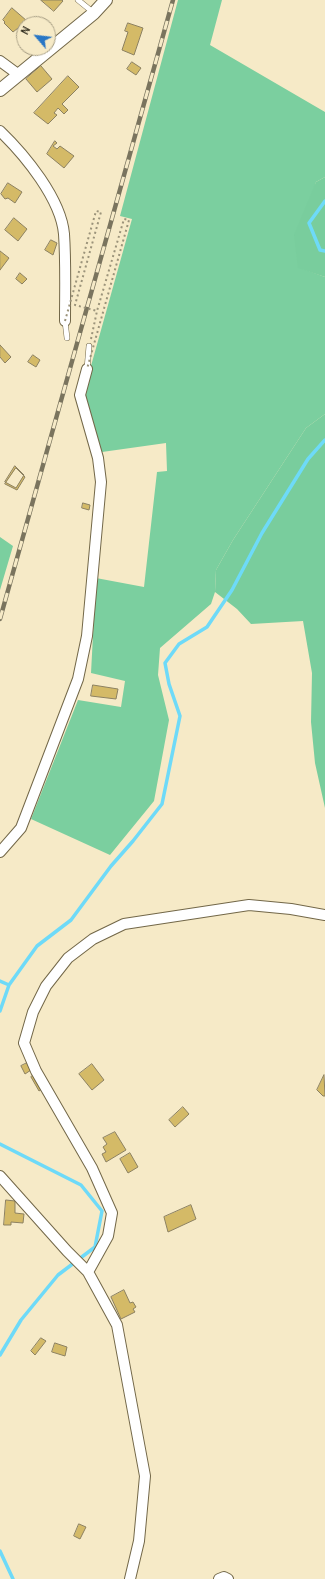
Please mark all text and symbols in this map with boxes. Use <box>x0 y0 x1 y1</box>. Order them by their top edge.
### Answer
north arrow <box>16 16 56 56</box>
text: N <box>18 24 33 37</box>

